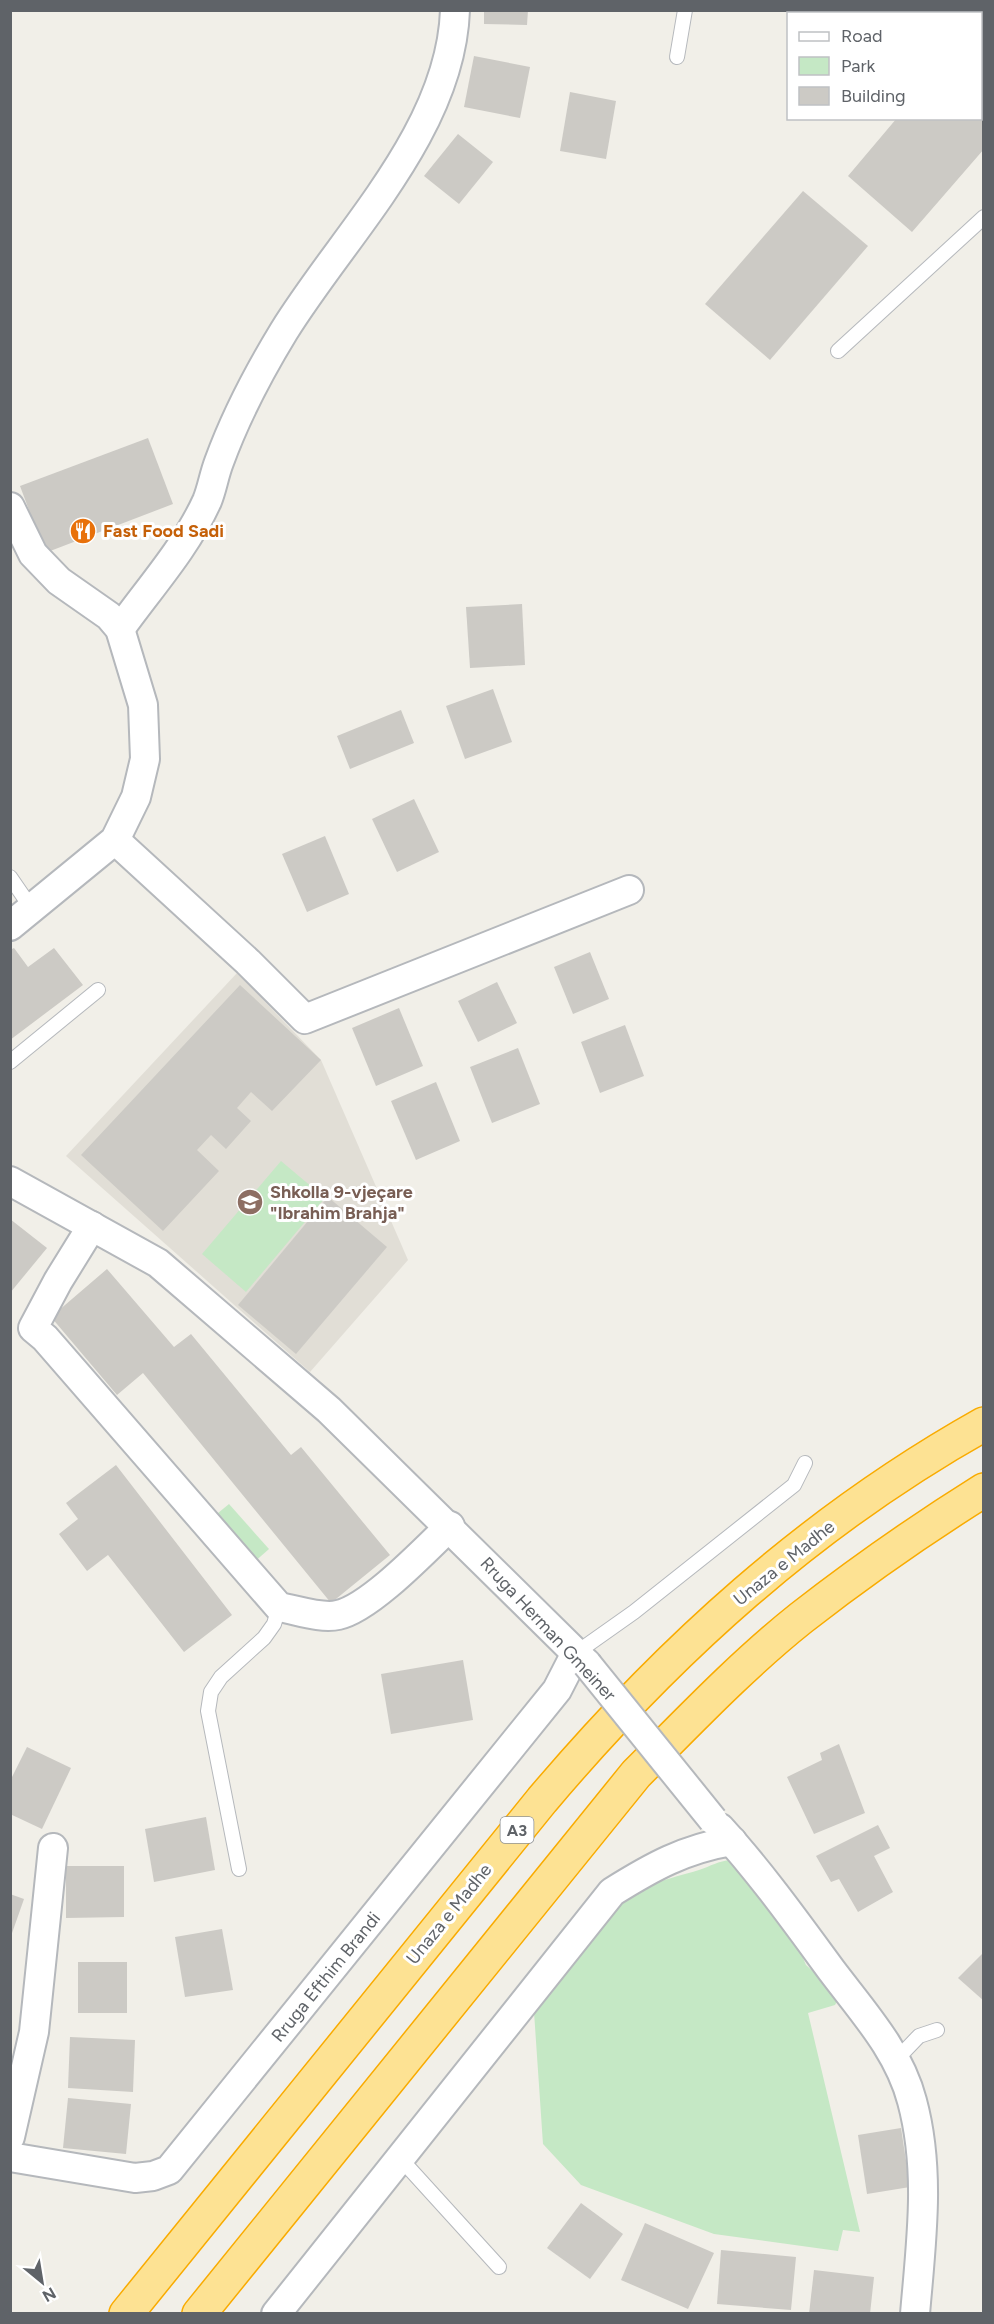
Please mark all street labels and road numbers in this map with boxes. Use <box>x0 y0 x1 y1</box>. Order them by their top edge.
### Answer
street label: Unaza e Madhe <box>729 1515 839 1610</box>
street label: Rruga Herman Gmeiner <box>476 1552 620 1706</box>
road number: A3 <box>500 1817 534 1843</box>
street label: Unaza e Madhe <box>402 1859 497 1969</box>
street label: Rruga Efthim Brandi <box>267 1908 385 2046</box>

